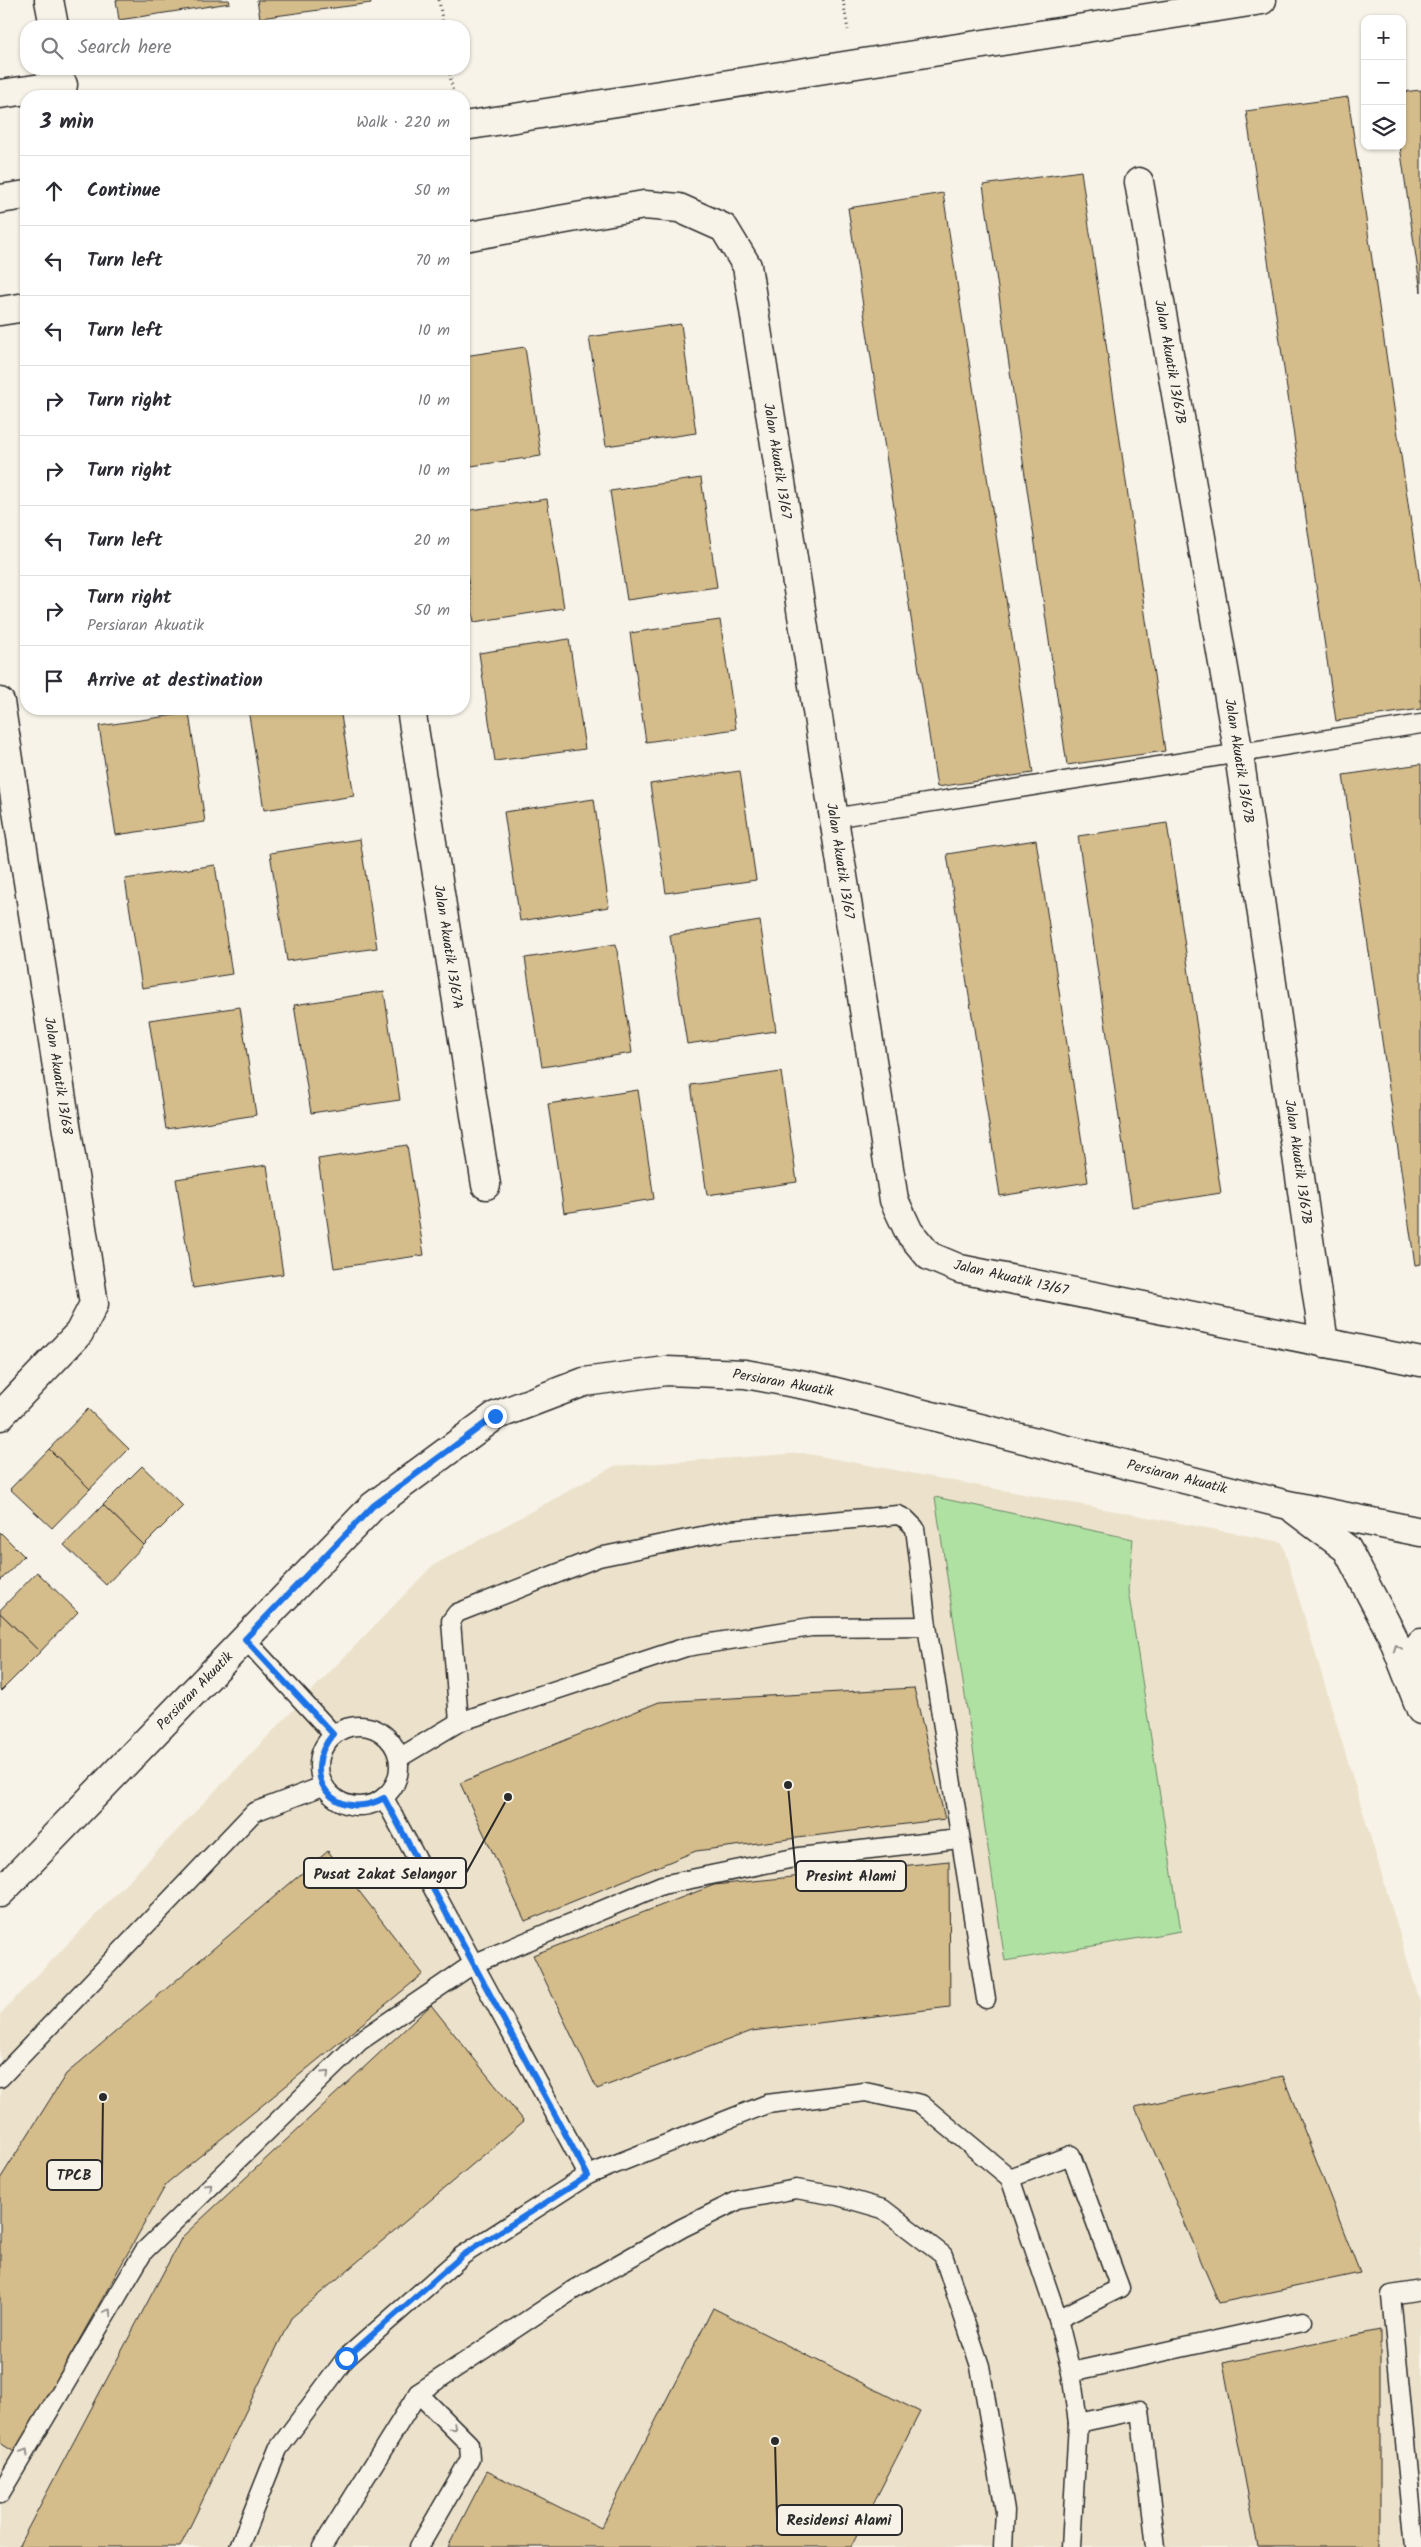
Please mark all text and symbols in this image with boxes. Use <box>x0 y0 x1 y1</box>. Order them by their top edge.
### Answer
map controls <box>1361 15 1406 150</box>
button: + <box>1361 15 1406 60</box>
search box <box>20 20 470 75</box>
text: Search here <box>78 33 172 63</box>
icon: search <box>38 34 66 62</box>
button: − <box>1361 60 1406 105</box>
button: layers <box>1361 105 1406 150</box>
text: 3 min <box>40 106 94 139</box>
text: Walk · 220 m <box>356 110 450 135</box>
text: Continue <box>87 176 160 206</box>
icon: ahead <box>40 177 68 205</box>
text: 50 m <box>414 178 450 203</box>
text: Turn left <box>87 246 162 276</box>
icon: left <box>40 247 68 275</box>
text: 70 m <box>415 248 450 273</box>
street label: Jalan Akuatik 13/67B <box>1148 298 1192 426</box>
text: Turn left <box>87 316 162 346</box>
icon: left <box>40 317 68 345</box>
text: 10 m <box>418 318 450 343</box>
text: Turn right <box>87 386 172 416</box>
icon: right <box>40 387 68 415</box>
text: 10 m <box>418 388 450 413</box>
street label: Jalan Akuatik 13/67 <box>757 401 797 521</box>
text: Turn right <box>87 456 172 486</box>
icon: right <box>40 457 68 485</box>
text: 10 m <box>418 458 450 483</box>
text: Turn left <box>87 526 162 556</box>
icon: left <box>40 527 68 555</box>
text: 20 m <box>414 528 450 553</box>
text: Turn right <box>87 583 172 613</box>
icon: right <box>40 597 68 625</box>
text: 50 m <box>414 598 450 623</box>
text: Persiaran Akuatik <box>87 613 204 638</box>
text: Arrive at destination <box>87 666 263 696</box>
icon: arrive <box>40 667 68 695</box>
street label: Jalan Akuatik 13/67B <box>1218 697 1260 825</box>
street label: Jalan Akuatik 13/67 <box>820 801 860 921</box>
street label: Jalan Akuatik 13/67A <box>427 883 469 1011</box>
street label: Jalan Akuatik 13/68 <box>38 1015 78 1137</box>
street label: Jalan Akuatik 13/67B <box>1278 1098 1318 1226</box>
street label: Jalan Akuatik 13/67 <box>951 1254 1071 1302</box>
street label: Persiaran Akuatik <box>731 1363 836 1403</box>
route end <box>484 1405 507 1428</box>
street label: Persiaran Akuatik <box>1125 1454 1230 1500</box>
one-way arrow <box>1393 1644 1403 1653</box>
street label: Persiaran Akuatik <box>152 1646 239 1735</box>
callout: Pusat Zakat Selangor <box>304 1858 466 1888</box>
callout: Presint Alami <box>796 1861 906 1891</box>
text: Pusat Zakat Selangor <box>314 1863 457 1887</box>
text: Presint Alami <box>806 1865 897 1889</box>
one-way arrow <box>320 2071 329 2080</box>
callout: TPCB <box>47 2160 102 2190</box>
text: TPCB <box>56 2164 92 2188</box>
one-way arrow <box>204 2184 213 2193</box>
one-way arrow <box>101 2308 111 2317</box>
route start <box>335 2347 358 2370</box>
one-way arrow <box>447 2421 456 2430</box>
one-way arrow <box>18 2448 28 2457</box>
callout: Residensi Alami <box>777 2505 902 2535</box>
text: Residensi Alami <box>787 2509 893 2533</box>

